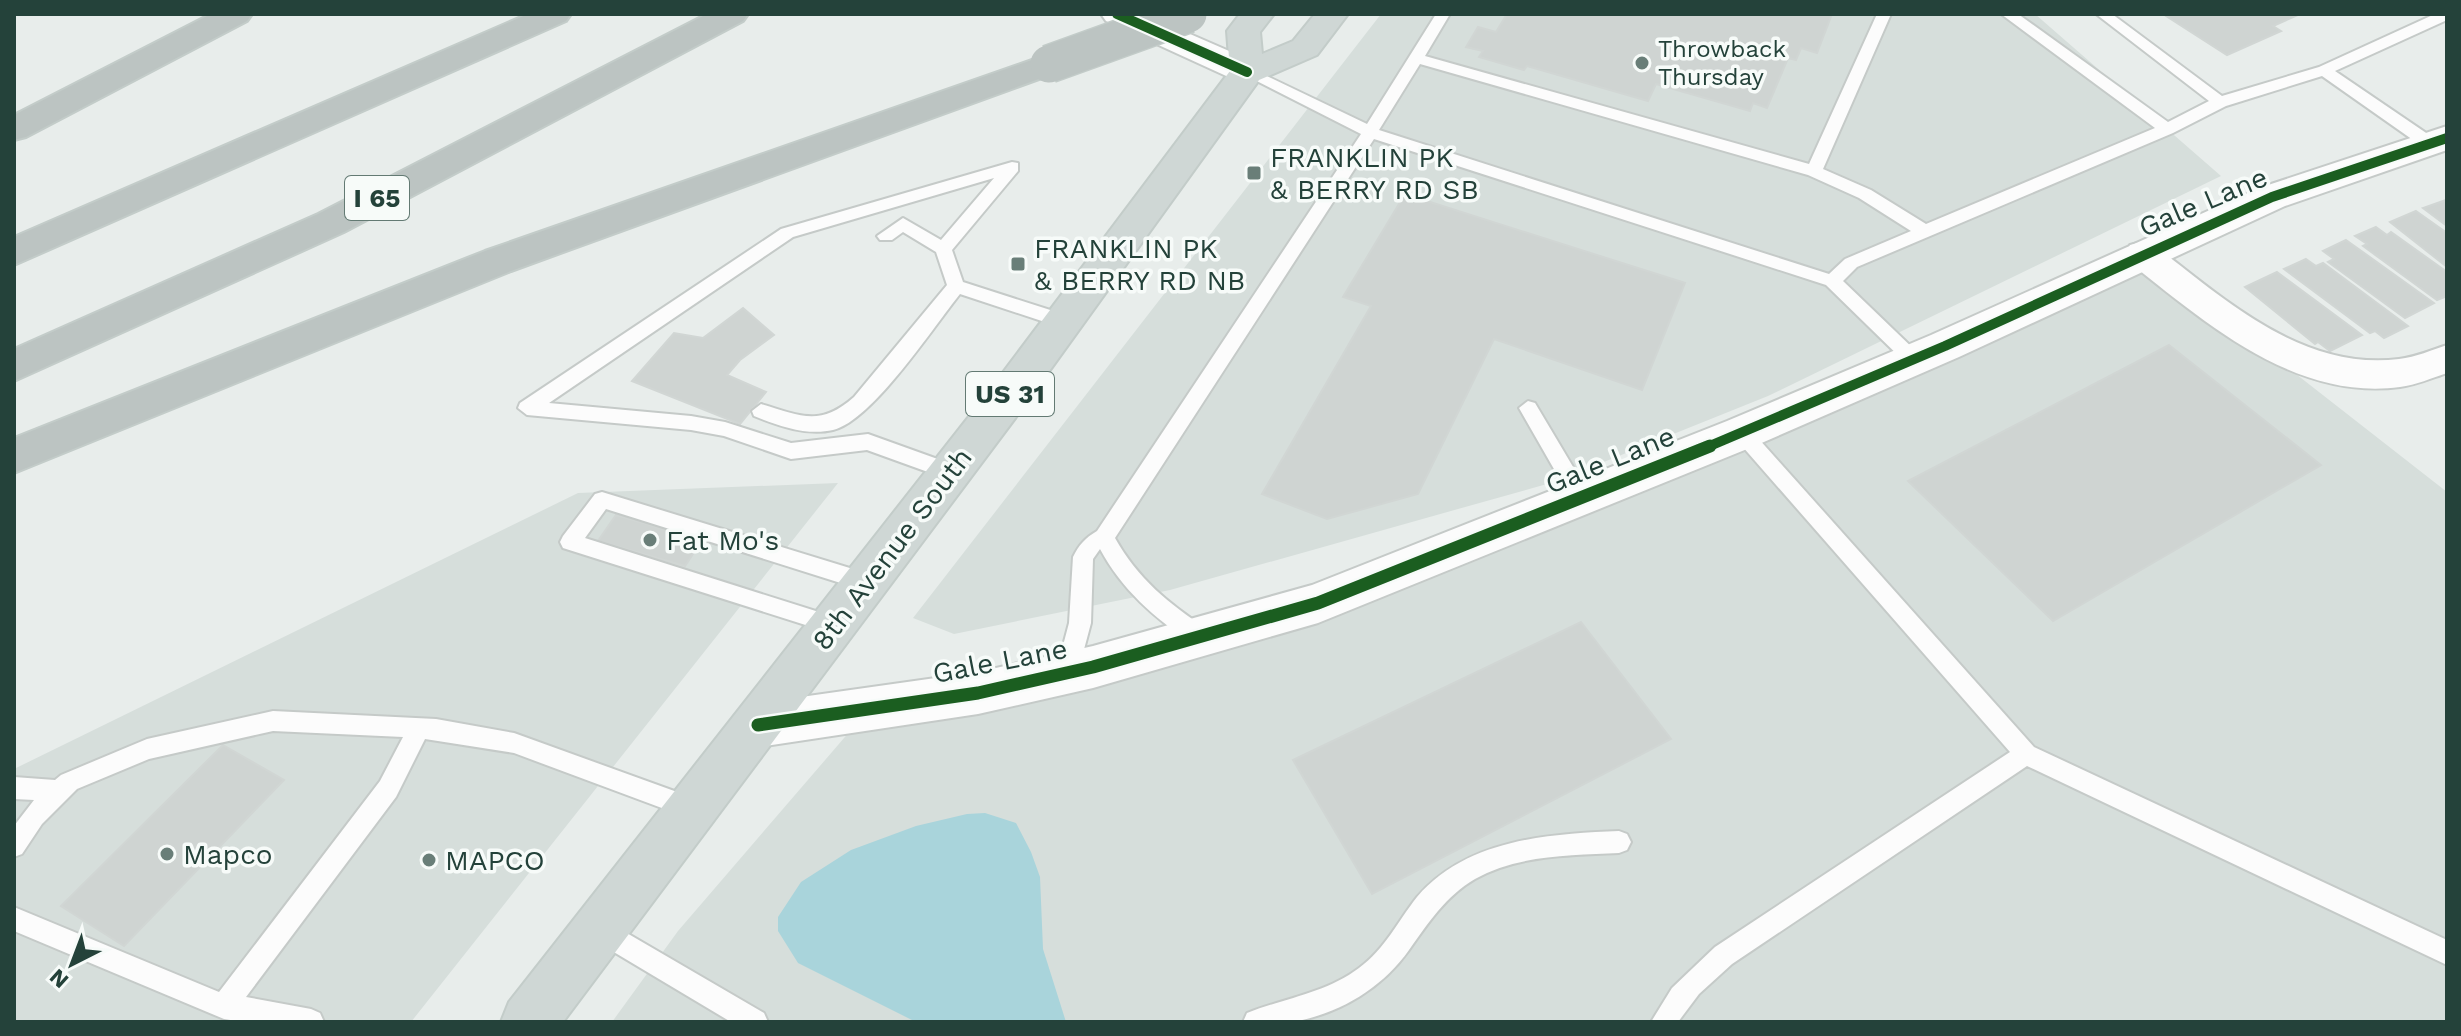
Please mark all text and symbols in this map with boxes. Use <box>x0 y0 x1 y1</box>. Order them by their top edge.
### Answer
place label: Throwback Thursday <box>1658 35 1786 91</box>
marker: Throwback Thursday <box>1633 54 1651 72</box>
place label: FRANKLIN PK & BERRY RD SB <box>1270 141 1479 206</box>
street label: Gale Lane <box>2134 160 2272 244</box>
marker: FRANKLIN PK & BERRY RD SB <box>1245 164 1263 182</box>
road number: I 65 <box>345 176 409 220</box>
place label: FRANKLIN PK & BERRY RD NB <box>1034 232 1245 297</box>
marker: FRANKLIN PK & BERRY RD NB <box>1009 255 1027 273</box>
road number: US 31 <box>966 372 1054 416</box>
street label: Gale Lane <box>1541 419 1679 501</box>
street label: 8th Avenue South <box>805 441 979 657</box>
place label: Fat Mo's <box>666 524 779 557</box>
marker: Fat Mo's <box>641 531 659 549</box>
street label: Gale Lane <box>930 632 1070 690</box>
place label: Mapco <box>183 838 273 871</box>
place label: MAPCO <box>445 844 545 877</box>
marker: Mapco <box>158 845 176 863</box>
marker: MAPCO <box>420 851 438 869</box>
north arrow <box>32 924 112 1004</box>
text: N <box>45 964 73 993</box>

